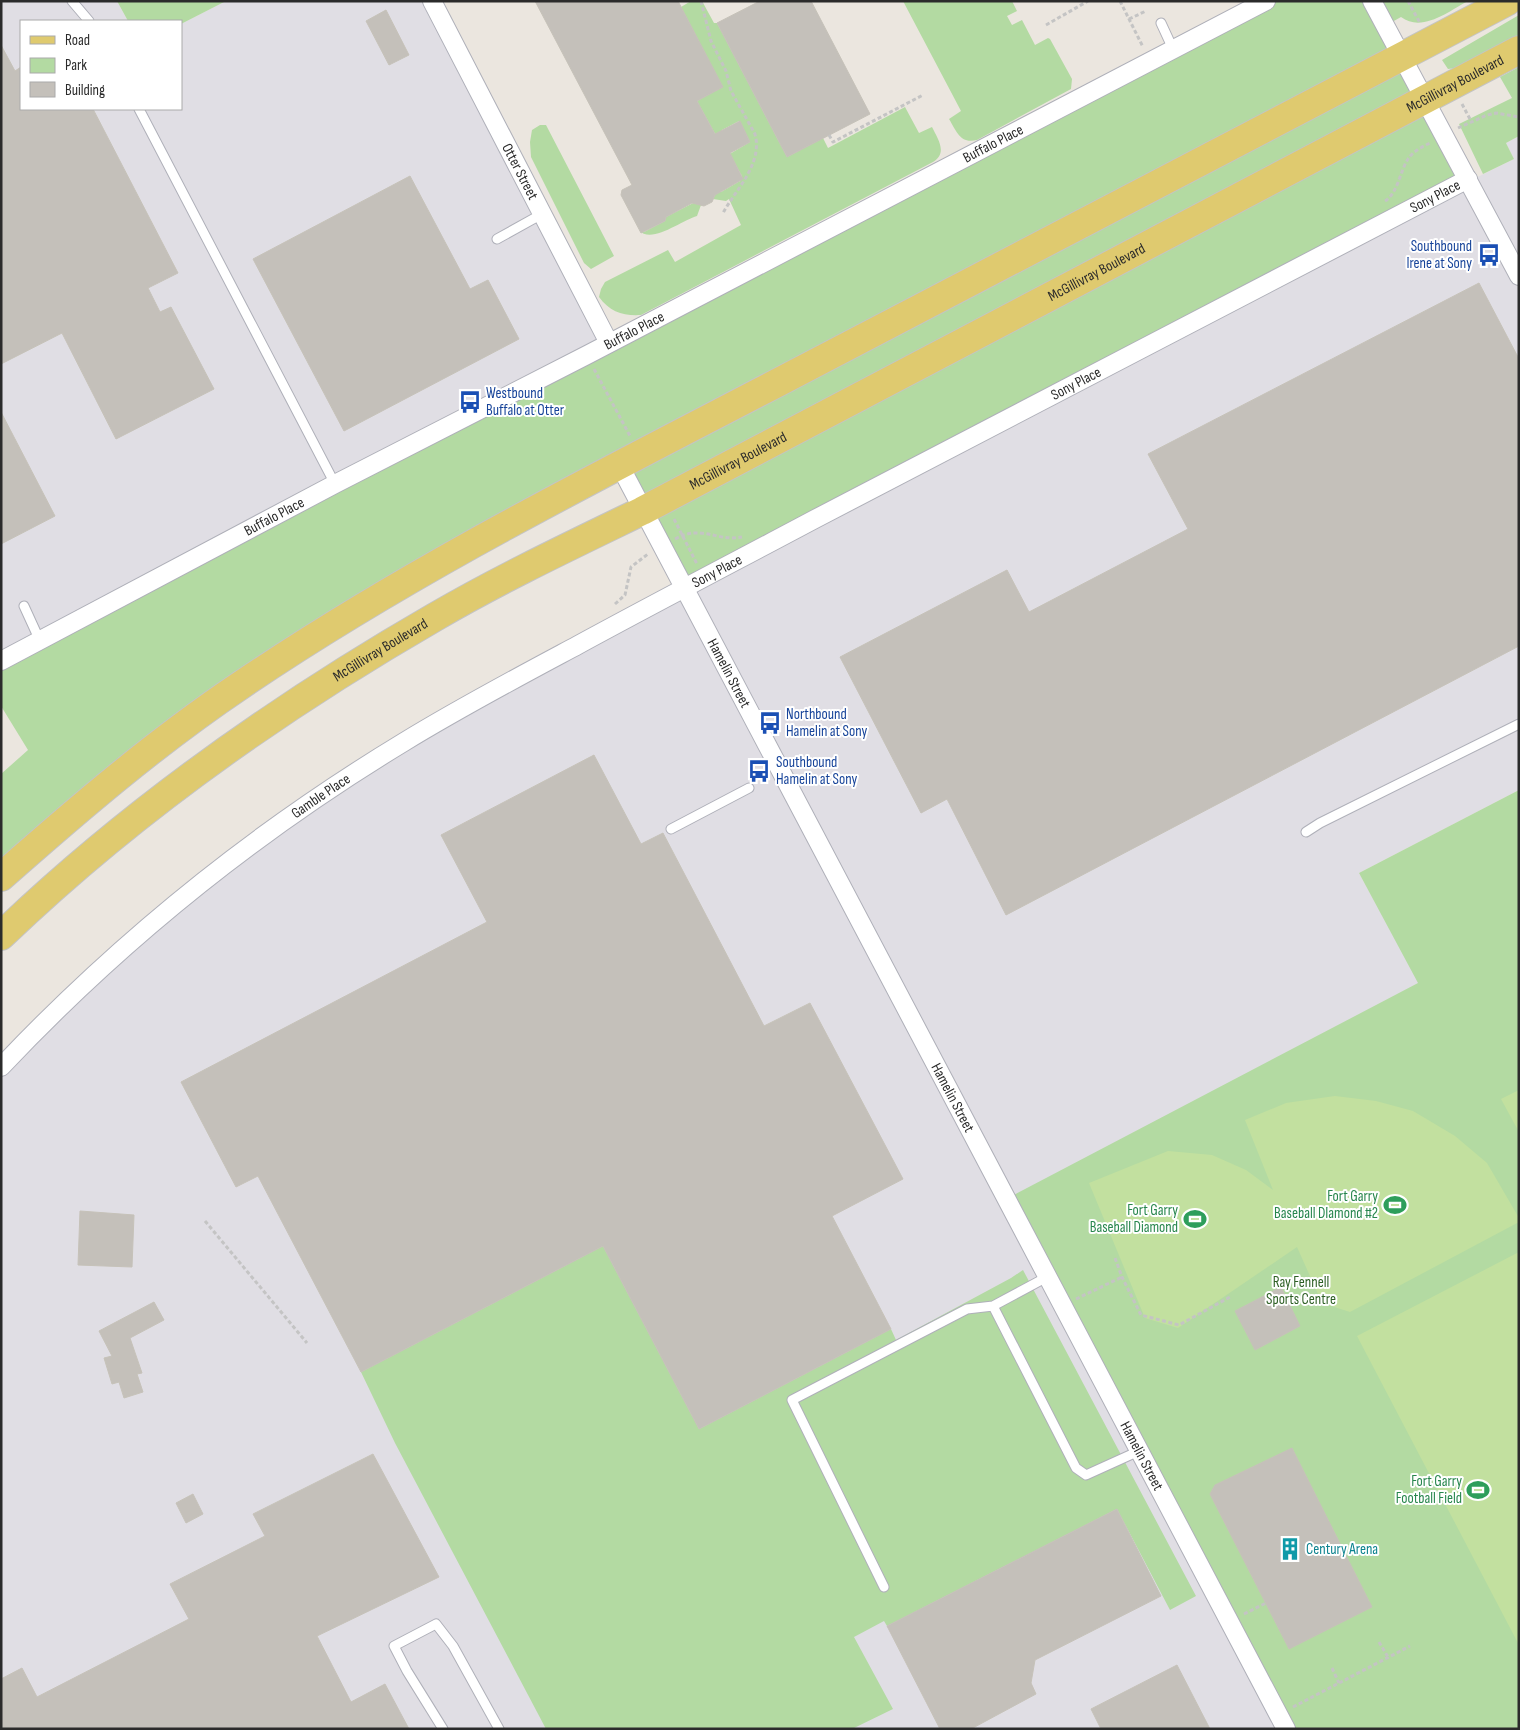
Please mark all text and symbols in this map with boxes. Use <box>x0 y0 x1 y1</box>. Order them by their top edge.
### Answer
legend <box>20 20 182 110</box>
text: Road <box>65 31 90 50</box>
street label: McGillivray Boulevard <box>1403 51 1507 117</box>
text: Park <box>65 56 87 75</box>
text: Building <box>65 81 105 100</box>
street label: Buffalo Place <box>960 120 1027 167</box>
street label: Otter Street <box>497 140 542 204</box>
street label: Sony Place <box>1407 176 1464 217</box>
place label: Southbound Irene at Sony <box>1406 237 1472 273</box>
street label: McGillivray Boulevard <box>1045 239 1149 306</box>
bus stop icon: Southbound Irene at Sony <box>1476 242 1502 268</box>
street label: Buffalo Place <box>601 307 668 355</box>
street label: Sony Place <box>1048 363 1105 405</box>
place label: Westbound Buffalo at Otter <box>486 384 565 420</box>
bus stop icon: Westbound Buffalo at Otter <box>457 389 483 415</box>
street label: McGillivray Boulevard <box>686 428 790 494</box>
street label: Buffalo Place <box>241 493 308 540</box>
street label: Sony Place <box>689 550 746 592</box>
street label: McGillivray Boulevard <box>330 614 431 686</box>
street label: Hamelin Street <box>703 635 755 711</box>
place label: Northbound Hamelin at Sony <box>786 705 868 741</box>
bus stop icon: Northbound Hamelin at Sony <box>757 710 783 736</box>
place label: Southbound Hamelin at Sony <box>776 753 858 789</box>
bus stop icon: Southbound Hamelin at Sony <box>746 758 772 784</box>
street label: Gamble Place <box>288 769 354 823</box>
street label: Hamelin Street <box>927 1060 979 1136</box>
place label: Fort Garry Baseball DIamond #2 <box>1274 1187 1378 1223</box>
sports icon: Fort Garry Baseball DIamond #2 <box>1382 1192 1408 1218</box>
place label: Fort Garry Baseball Diamond <box>1090 1201 1178 1237</box>
sports icon: Fort Garry Baseball Diamond <box>1182 1206 1208 1232</box>
park label: Ray Fennell Sports Centre <box>1266 1273 1336 1309</box>
street label: Hamelin Street <box>1115 1418 1168 1494</box>
place label: Fort Garry Football Field <box>1396 1472 1462 1508</box>
sports icon: Fort Garry Football Field <box>1465 1477 1491 1503</box>
building icon: Century Arena <box>1277 1536 1303 1562</box>
place label: Century Arena <box>1306 1540 1378 1559</box>

